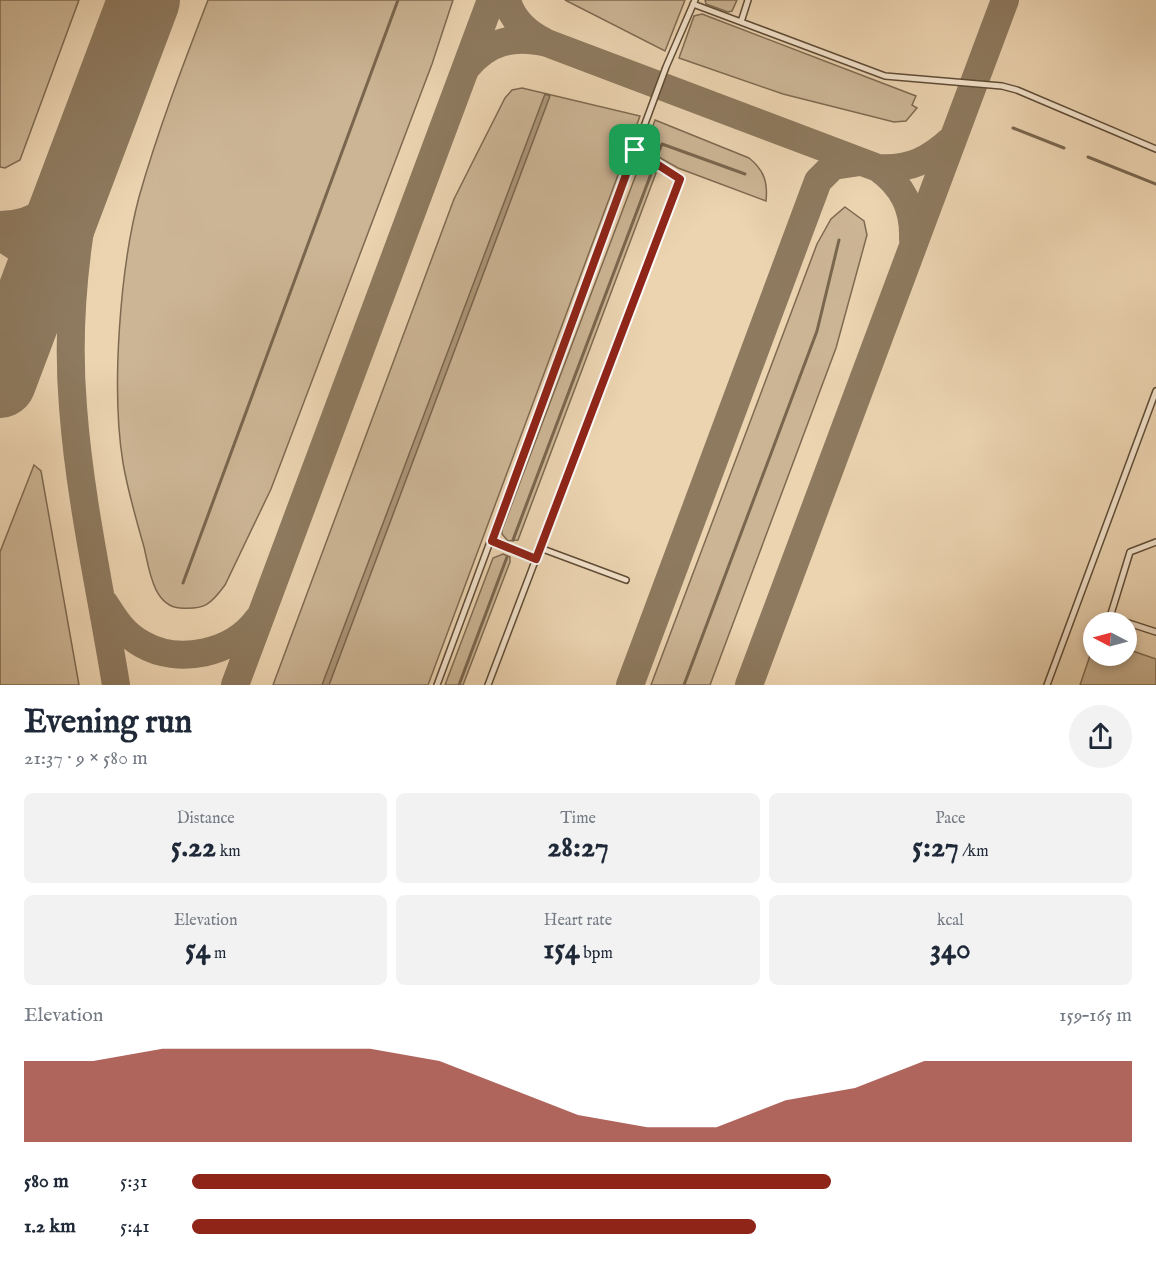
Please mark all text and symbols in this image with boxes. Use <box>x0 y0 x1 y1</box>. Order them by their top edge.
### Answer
pin <box>609 124 660 175</box>
icon: arrive <box>618 133 651 166</box>
north arrow <box>1083 612 1137 666</box>
map controls <box>1083 612 1137 666</box>
text: Evening run <box>24 702 192 744</box>
button: share <box>1069 705 1132 768</box>
text: 21:37 · 9 × 580 m <box>24 746 148 771</box>
text: Distance <box>177 809 235 829</box>
text: Time <box>560 809 596 829</box>
text: Pace <box>935 809 965 829</box>
text: 5.22 <box>171 829 216 867</box>
text: 28:27 <box>547 829 609 867</box>
text: 5:27 <box>912 829 959 867</box>
text: km <box>216 842 241 862</box>
text: /km <box>959 842 989 862</box>
text: Elevation <box>174 911 237 931</box>
text: Heart rate <box>544 911 612 931</box>
text: kcal <box>937 911 964 931</box>
text: 54 <box>185 931 210 969</box>
text: 154 <box>543 931 580 969</box>
text: 340 <box>930 931 971 969</box>
text: m <box>210 944 226 964</box>
text: bpm <box>580 944 613 964</box>
text: Elevation <box>24 1003 103 1028</box>
text: 159–165 m <box>1059 1003 1132 1028</box>
text: 580 m <box>24 1169 69 1194</box>
text: 5:31 <box>120 1169 147 1194</box>
text: 1.2 km <box>24 1214 76 1239</box>
text: 5:41 <box>120 1214 150 1239</box>

